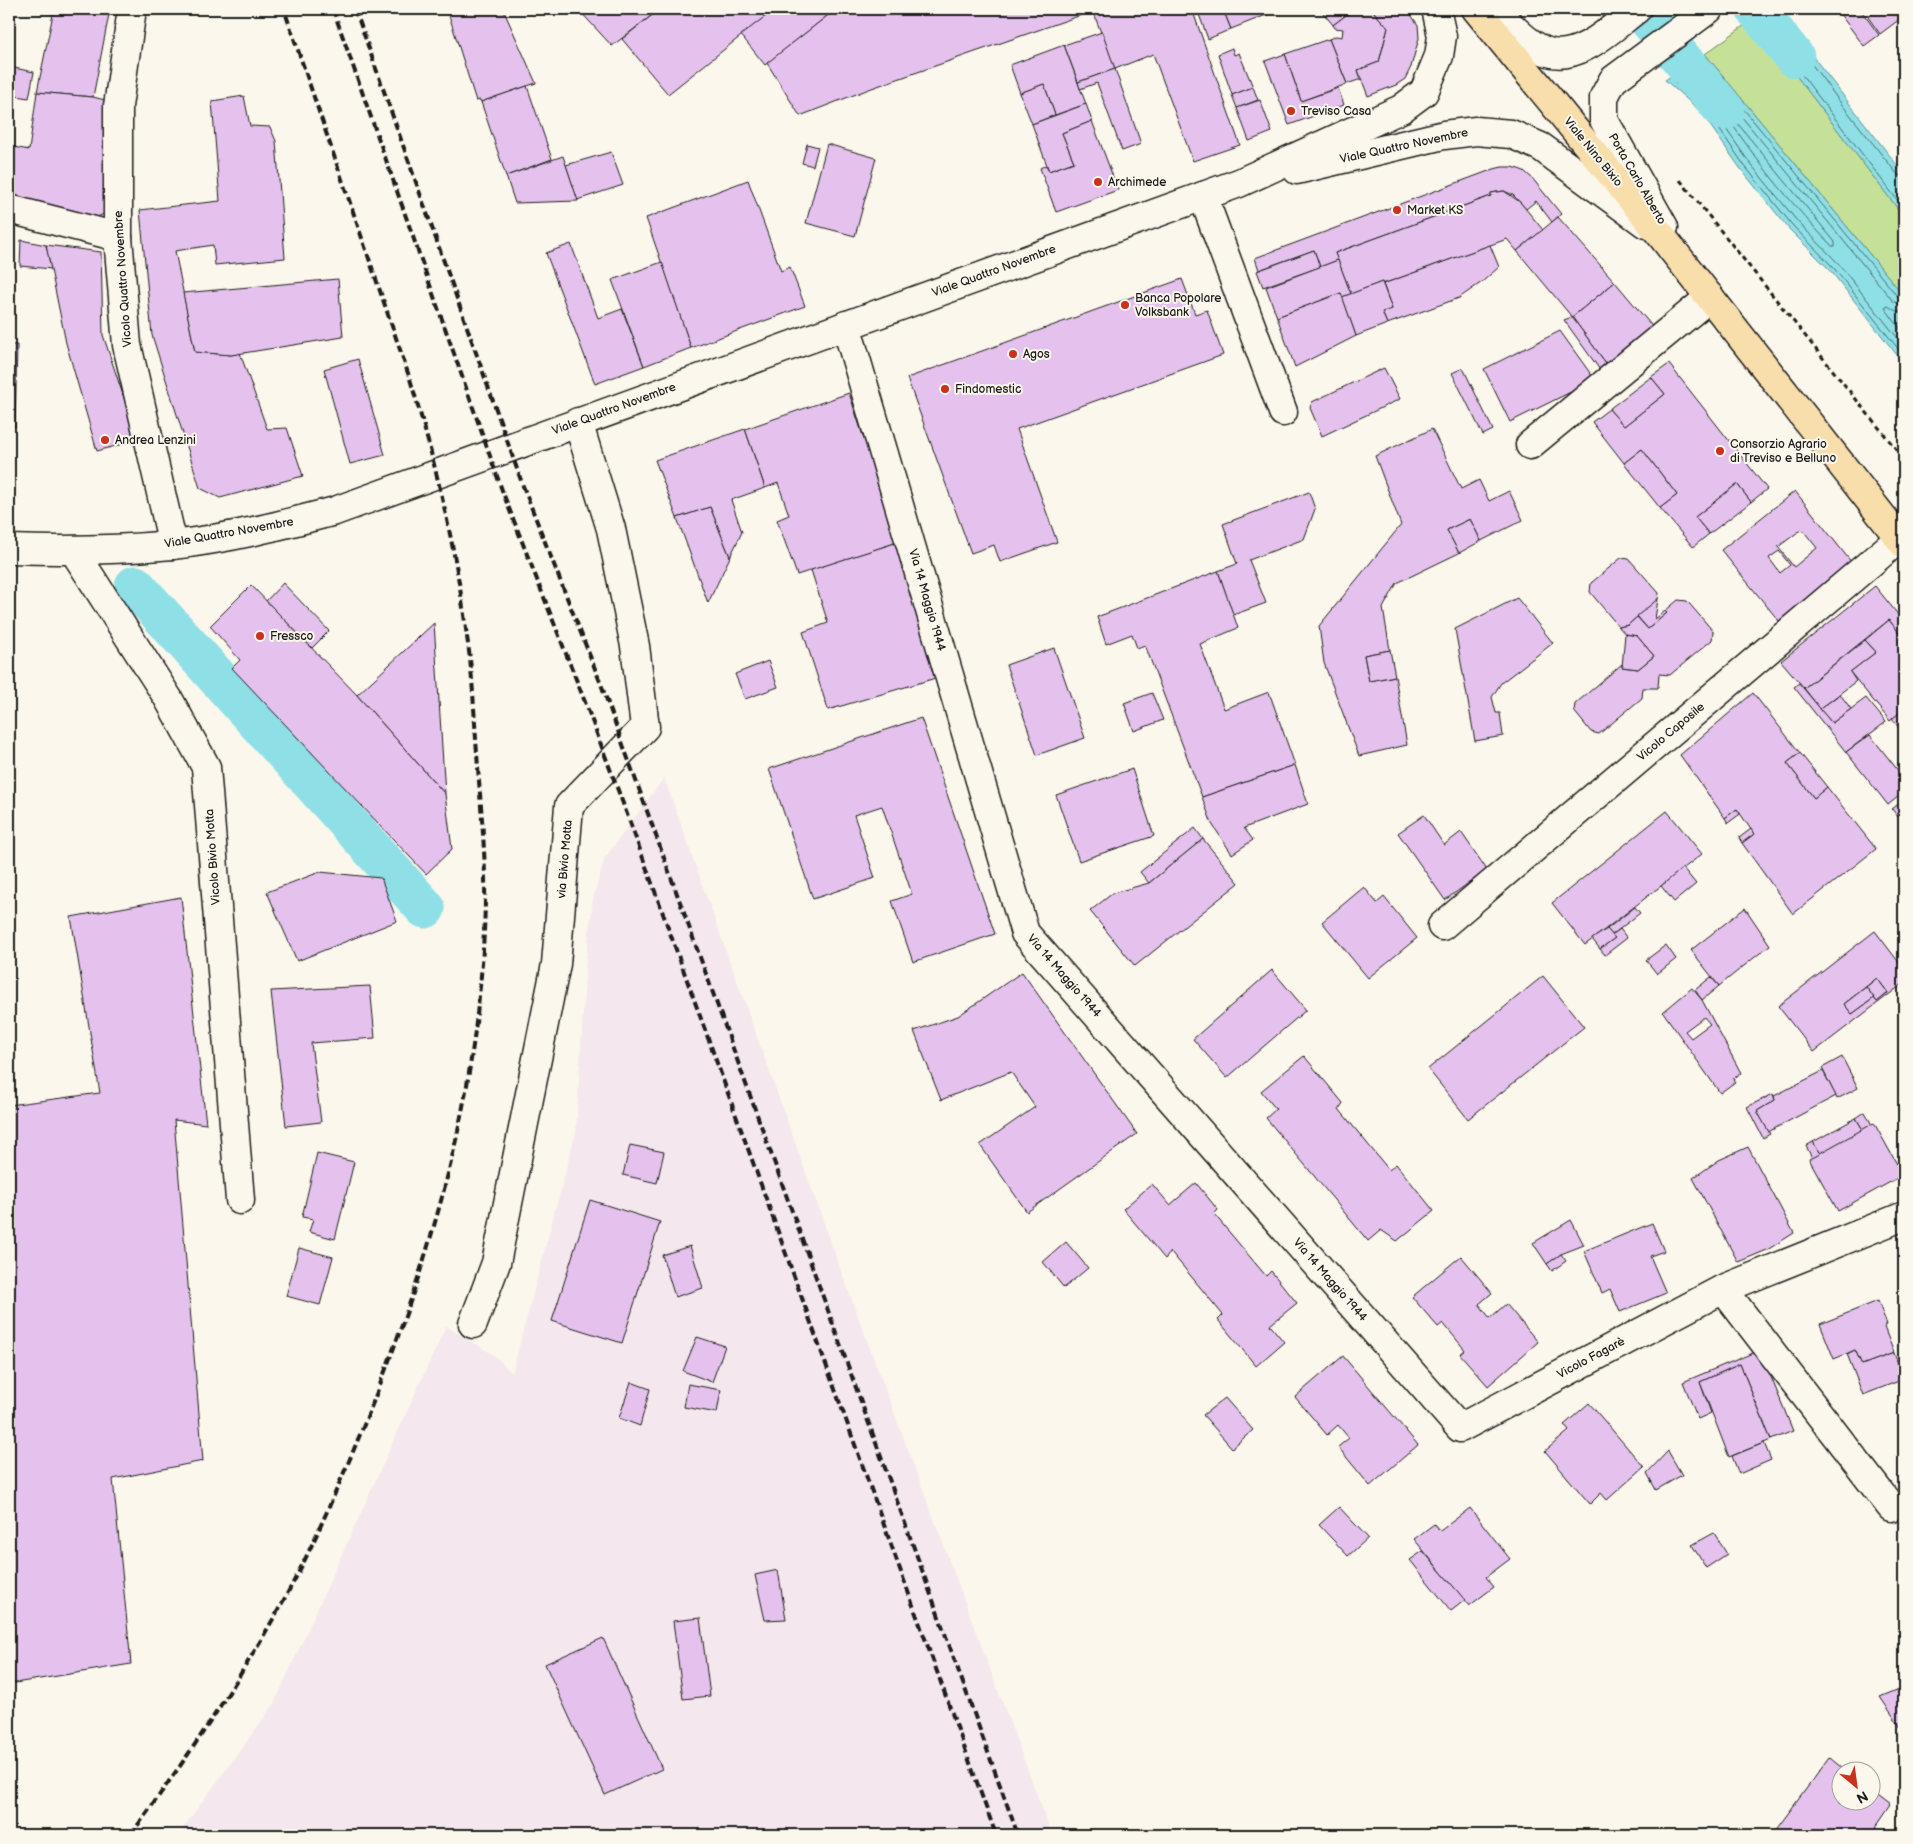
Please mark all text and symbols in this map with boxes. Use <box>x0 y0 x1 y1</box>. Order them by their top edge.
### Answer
place label: Treviso Casa <box>1301 104 1372 119</box>
marker: Treviso Casa <box>1285 105 1297 117</box>
street label: Viale Nino Bixio <box>1560 114 1626 190</box>
street label: Viale Quattro Novembre <box>1338 125 1470 167</box>
street label: Porta Carlo Alberto <box>1605 131 1669 227</box>
place label: Archimede <box>1108 175 1166 190</box>
marker: Archimede <box>1092 176 1104 188</box>
place label: Market KS <box>1407 203 1463 218</box>
marker: Market KS <box>1391 204 1403 216</box>
street label: Vicolo Quattro Novembre <box>111 210 135 348</box>
street label: Viale Quattro Novembre <box>930 242 1058 300</box>
place label: Banca Popolare Volksbank <box>1135 291 1221 320</box>
marker: Banca Popolare Volksbank <box>1119 299 1131 311</box>
place label: Agos <box>1023 347 1050 362</box>
marker: Agos <box>1007 348 1019 360</box>
street label: Viale Quattro Novembre <box>550 380 678 438</box>
place label: Findomestic <box>955 382 1021 397</box>
marker: Findomestic <box>939 383 951 395</box>
place label: Andrea Lenzini <box>115 433 196 448</box>
marker: Andrea Lenzini <box>99 434 111 446</box>
place label: Consorzio Agrario di Treviso e Belluno <box>1730 437 1836 466</box>
marker: Consorzio Agrario di Treviso e Belluno <box>1714 445 1726 457</box>
street label: Viale Quattro Novembre <box>163 514 295 552</box>
street label: Via 14 Maggio 1944 <box>905 547 949 653</box>
place label: Fressco <box>270 629 314 644</box>
marker: Fressco <box>254 630 266 642</box>
street label: Vicolo Caposile <box>1634 699 1708 765</box>
street label: Vicolo Bivio Motta <box>202 808 224 905</box>
street label: via Bivio Motta <box>554 819 576 900</box>
street label: Via 14 Maggio 1944 <box>1024 931 1105 1021</box>
street label: Via 14 Maggio 1944 <box>1290 1235 1371 1325</box>
street label: Vicolo Fagarè <box>1554 1334 1628 1382</box>
north arrow <box>1830 1762 1880 1812</box>
text: N <box>1853 1787 1871 1807</box>

